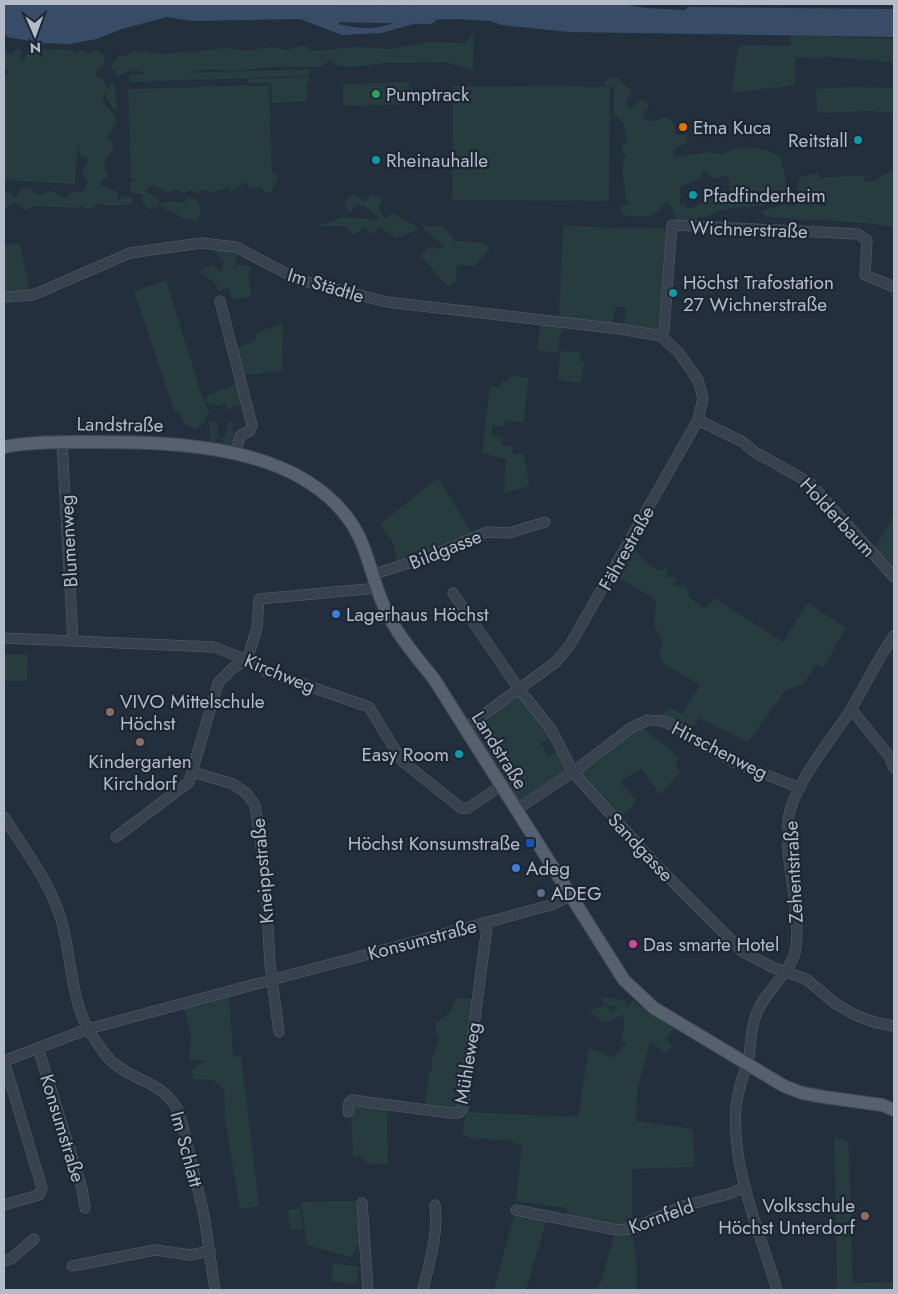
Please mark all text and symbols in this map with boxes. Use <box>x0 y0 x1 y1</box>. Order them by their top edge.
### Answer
north arrow <box>10 10 60 60</box>
text: N <box>30 38 41 58</box>
place label: Pumptrack <box>386 81 470 108</box>
marker: Pumptrack <box>370 88 382 100</box>
place label: Etna Kuca <box>693 114 771 141</box>
marker: Etna Kuca <box>677 121 689 133</box>
place label: Reitstall <box>788 127 848 154</box>
marker: Reitstall <box>852 134 864 146</box>
place label: Rheinauhalle <box>386 147 488 174</box>
marker: Rheinauhalle <box>370 154 382 166</box>
place label: Pfadfinderheim <box>703 182 826 209</box>
marker: Pfadfinderheim <box>687 189 699 201</box>
street label: Wichnerstraße <box>690 214 808 245</box>
street label: Im Städtle <box>284 261 368 310</box>
place label: Höchst Trafostation 27 Wichnerstraße <box>683 269 834 318</box>
marker: Höchst Trafostation 27 Wichnerstraße <box>667 287 679 299</box>
street label: Landstraße <box>76 410 164 439</box>
street label: Holderbaum <box>794 471 882 563</box>
street label: Blumenweg <box>53 494 84 588</box>
street label: Fährestraße <box>592 501 661 596</box>
street label: Bildgasse <box>405 523 486 576</box>
place label: Lagerhaus Höchst <box>346 601 489 628</box>
marker: Lagerhaus Höchst <box>330 608 342 620</box>
street label: Kirchweg <box>240 647 319 700</box>
place label: VIVO Mittelschule Höchst <box>120 688 265 737</box>
marker: VIVO Mittelschule Höchst <box>104 706 116 718</box>
street label: Landstraße <box>465 706 534 794</box>
street label: Hirschenweg <box>667 715 773 786</box>
marker: Kindergarten Kirchdorf <box>134 736 146 748</box>
place label: Easy Room <box>362 741 449 768</box>
place label: Kindergarten Kirchdorf <box>88 748 192 797</box>
marker: Easy Room <box>453 748 465 760</box>
street label: Sandgasse <box>602 807 680 888</box>
street label: Kneippstraße <box>244 817 281 925</box>
street label: Zehentstraße <box>777 820 810 924</box>
place label: Höchst Konsumstraße <box>348 830 520 857</box>
marker: Höchst Konsumstraße <box>524 837 536 849</box>
place label: Adeg <box>526 855 570 882</box>
marker: Adeg <box>510 862 522 874</box>
place label: ADEG <box>551 880 602 907</box>
marker: ADEG <box>535 887 547 899</box>
street label: Konsumstraße <box>365 912 480 967</box>
place label: Das smarte Hotel <box>643 931 779 958</box>
marker: Das smarte Hotel <box>627 938 639 950</box>
street label: Mühleweg <box>448 1020 487 1106</box>
street label: Konsumstraße <box>33 1071 92 1186</box>
street label: Im Schlatt <box>163 1108 210 1190</box>
street label: Kornfeld <box>625 1192 697 1241</box>
place label: Volksschule Höchst Unterdorf <box>718 1192 856 1241</box>
marker: Volksschule Höchst Unterdorf <box>859 1210 871 1222</box>

